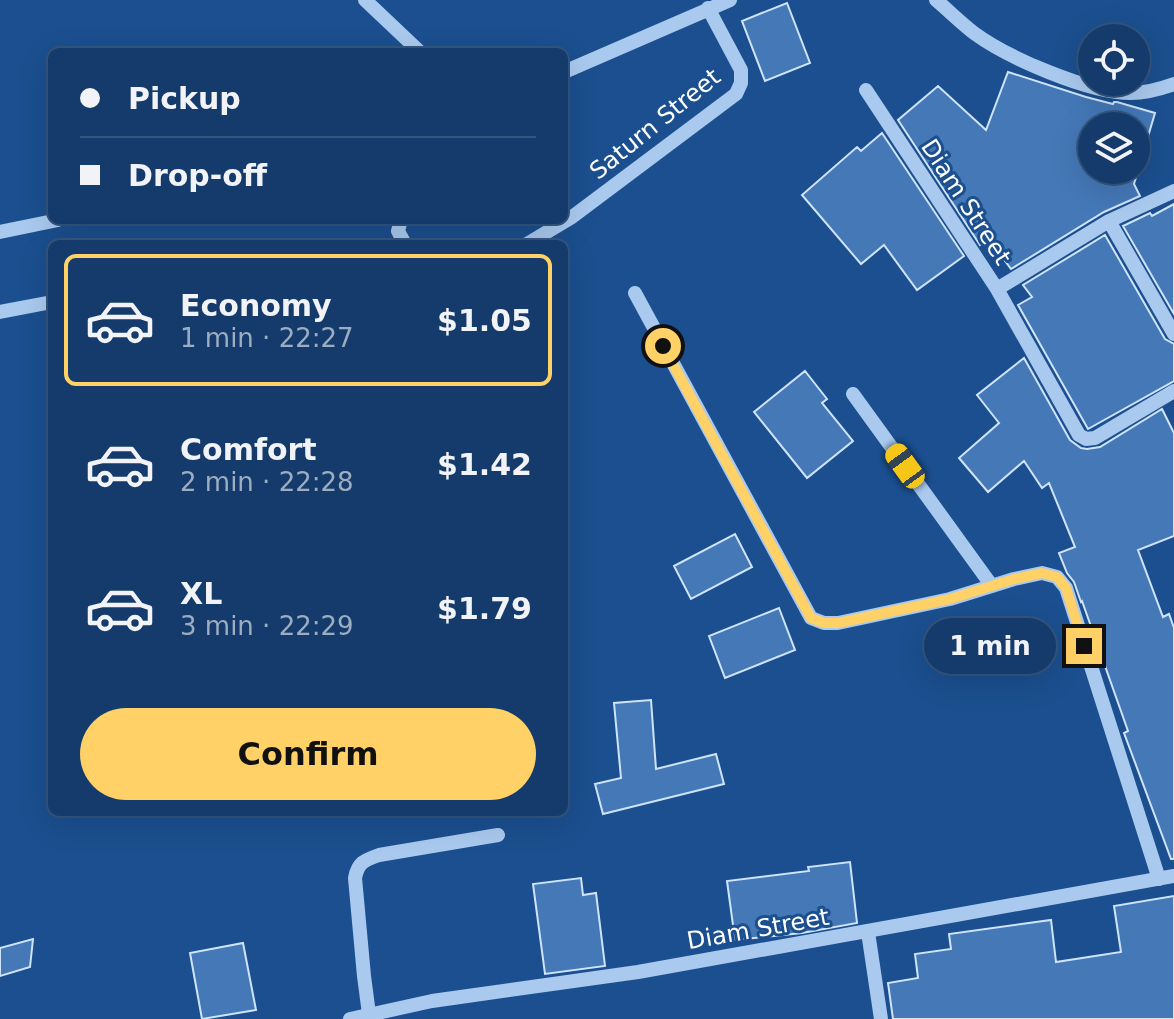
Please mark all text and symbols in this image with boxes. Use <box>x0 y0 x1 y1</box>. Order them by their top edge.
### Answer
map controls <box>1078 24 1150 184</box>
button: locate <box>1078 24 1150 96</box>
street label: Saturn Street <box>584 63 726 185</box>
text: Pickup <box>128 81 241 116</box>
button: layers <box>1078 112 1150 184</box>
street label: Diam Street <box>915 134 1017 270</box>
text: Drop-off <box>128 158 267 193</box>
icon: car <box>84 284 156 356</box>
text: Economy <box>180 288 332 323</box>
text: $1.05 <box>437 303 532 338</box>
text: 1 min · 22:27 <box>180 323 354 353</box>
route start <box>645 328 681 364</box>
icon: car <box>84 428 156 500</box>
text: Comfort <box>180 432 317 467</box>
car <box>881 440 929 492</box>
text: $1.42 <box>437 447 532 482</box>
text: 2 min · 22:28 <box>180 467 354 497</box>
icon: car <box>84 572 156 644</box>
text: XL <box>180 576 222 611</box>
text: $1.79 <box>437 591 532 626</box>
text: 3 min · 22:29 <box>180 611 354 641</box>
callout: 1 min <box>924 618 1056 674</box>
route end <box>1066 628 1102 664</box>
text: 1 min <box>949 631 1031 661</box>
button: Confirm <box>80 708 536 800</box>
street label: Diam Street <box>685 903 831 955</box>

